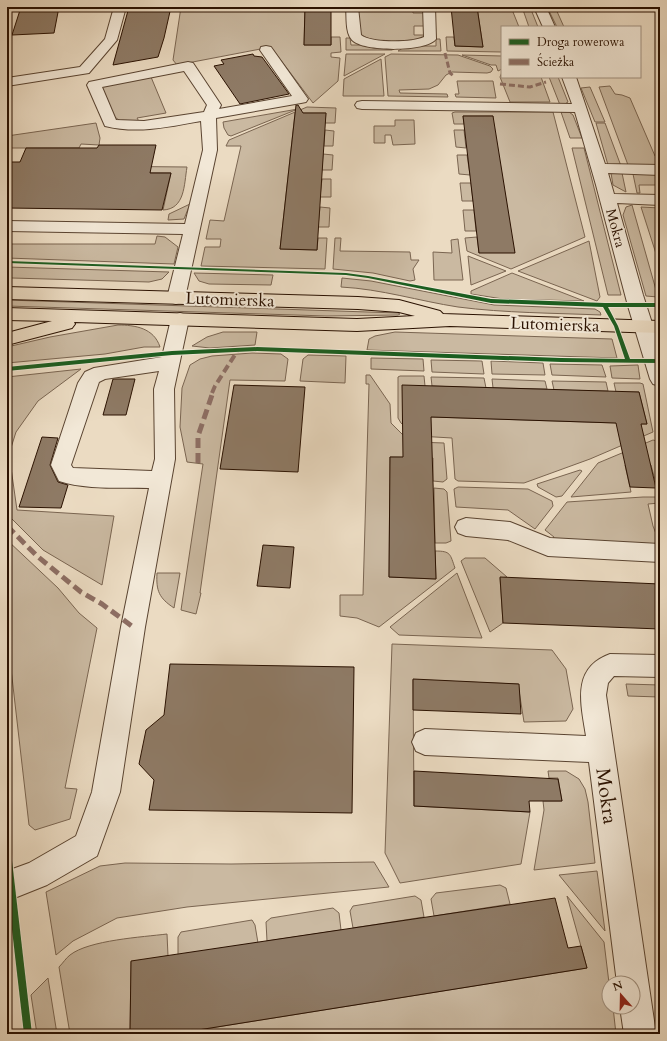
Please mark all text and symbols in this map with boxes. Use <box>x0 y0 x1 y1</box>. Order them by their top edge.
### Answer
legend <box>501 26 641 78</box>
text: Droga rowerowa <box>537 34 625 50</box>
text: Ścieżka <box>537 53 575 70</box>
street label: Mokra <box>601 207 630 250</box>
street label: Lutomierska <box>185 286 276 313</box>
street label: Lutomierska <box>510 311 601 338</box>
street label: Mokra <box>589 766 624 826</box>
north arrow <box>601 975 641 1015</box>
text: N <box>611 977 625 995</box>

